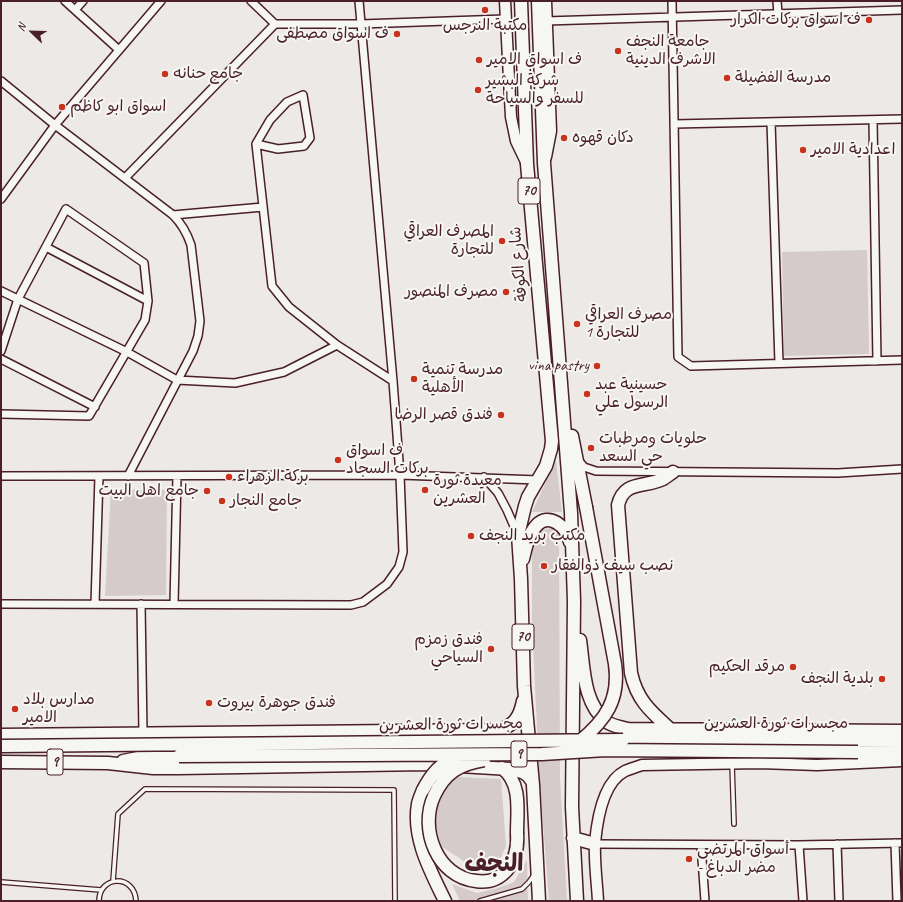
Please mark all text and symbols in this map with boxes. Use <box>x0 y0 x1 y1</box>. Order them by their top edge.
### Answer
marker: مكتبة النرجس <box>480 5 490 15</box>
place label: ف اسواق بركات الكرار <box>731 10 861 30</box>
north arrow <box>12 12 52 52</box>
marker: ف اسواق بركات الكرار <box>864 15 874 25</box>
place label: مكتبة النرجس <box>443 16 527 36</box>
text: N <box>13 21 29 33</box>
place label: ف اسواق مصطفى <box>276 24 389 44</box>
marker: ف اسواق مصطفى <box>392 29 402 39</box>
place label: جامعة النجف الاشرف الدينية <box>626 32 716 70</box>
marker: جامعة النجف الاشرف الدينية <box>613 46 623 56</box>
place label: ف اسواق الامير <box>487 50 582 70</box>
marker: ف اسواق الامير <box>474 55 484 65</box>
place label: جامع حنانه <box>173 64 243 84</box>
place label: مدرسة الفضيلة <box>735 68 831 88</box>
marker: جامع حنانه <box>160 69 170 79</box>
place label: شركة البشير للسفر والسياحة <box>486 71 584 109</box>
marker: مدرسة الفضيلة <box>722 73 732 83</box>
marker: شركة البشير للسفر والسياحة <box>473 85 483 95</box>
place label: اسواق ابو كاظم <box>70 97 166 117</box>
marker: اسواق ابو كاظم <box>57 102 67 112</box>
place label: دكان قهوه <box>572 128 634 148</box>
marker: دكان قهوه <box>559 133 569 143</box>
place label: اعدادية الامير <box>811 140 895 160</box>
marker: اعدادية الامير <box>798 145 808 155</box>
road number: 70 <box>518 178 540 204</box>
place label: المصرف العراقي للتجارة <box>404 222 494 260</box>
street label: شارع الكوفة <box>506 226 532 302</box>
marker: المصرف العراقي للتجارة <box>497 236 507 246</box>
place label: مصرف المنصور <box>405 282 498 302</box>
marker: مصرف المنصور <box>501 287 511 297</box>
place label: مصرف العراقي للتجارة 1 <box>585 305 672 343</box>
marker: مصرف العراقي للتجارة 1 <box>572 319 582 329</box>
place label: vina pastry <box>528 356 589 376</box>
place label: مدرسة تنمية الأهلية <box>422 360 503 398</box>
marker: vina pastry <box>592 361 602 371</box>
marker: مدرسة تنمية الأهلية <box>409 374 419 384</box>
place label: حسينية عبد الرسول علي <box>595 375 668 413</box>
marker: حسينية عبد الرسول علي <box>582 389 592 399</box>
place label: فندق قصر الرضا <box>394 405 493 425</box>
marker: فندق قصر الرضا <box>496 410 506 420</box>
place label: حلويات ومرطبات حي السعد <box>599 429 707 467</box>
place label: ف اسواق بركات السجاد <box>346 441 429 479</box>
marker: حلويات ومرطبات حي السعد <box>586 443 596 453</box>
marker: ف اسواق بركات السجاد <box>333 455 343 465</box>
place label: بركة الزهراء <box>237 467 309 487</box>
place label: معيدة ثورة العشرين <box>433 471 502 509</box>
marker: بركة الزهراء <box>224 472 234 482</box>
place label: جامع اهل البيت <box>99 481 199 501</box>
marker: معيدة ثورة العشرين <box>420 485 430 495</box>
marker: جامع اهل البيت <box>202 486 212 496</box>
place label: جامع النجار <box>230 491 302 511</box>
marker: جامع النجار <box>217 496 227 506</box>
place label: مكتب بريد النجف <box>479 526 585 546</box>
marker: مكتب بريد النجف <box>466 531 476 541</box>
place label: نصب سيف ذوالفقار <box>552 556 673 576</box>
marker: نصب سيف ذوالفقار <box>539 561 549 571</box>
road number: 70 <box>512 624 534 650</box>
place label: فندق زمزم السياحي <box>414 630 483 668</box>
marker: فندق زمزم السياحي <box>486 644 496 654</box>
place label: مرقد الحكيم <box>709 657 785 677</box>
marker: مرقد الحكيم <box>788 662 798 672</box>
place label: بلدية النجف <box>801 669 874 689</box>
marker: بلدية النجف <box>877 674 887 684</box>
place label: مدارس بلاد الامير <box>23 690 95 728</box>
place label: فندق جوهرة بيروت <box>217 693 336 713</box>
marker: فندق جوهرة بيروت <box>204 698 214 708</box>
marker: مدارس بلاد الامير <box>10 704 20 714</box>
street label: مجسرات ثورة العشرين <box>379 714 523 736</box>
street label: مجسرات ثورة العشرين <box>704 714 848 734</box>
road number: 9 <box>511 741 527 767</box>
road number: 9 <box>47 749 63 775</box>
place label: أسواق المرتضى - مضر الدباغ <box>697 840 789 878</box>
district label: النجف <box>464 851 524 879</box>
marker: أسواق المرتضى - مضر الدباغ <box>684 854 694 864</box>

